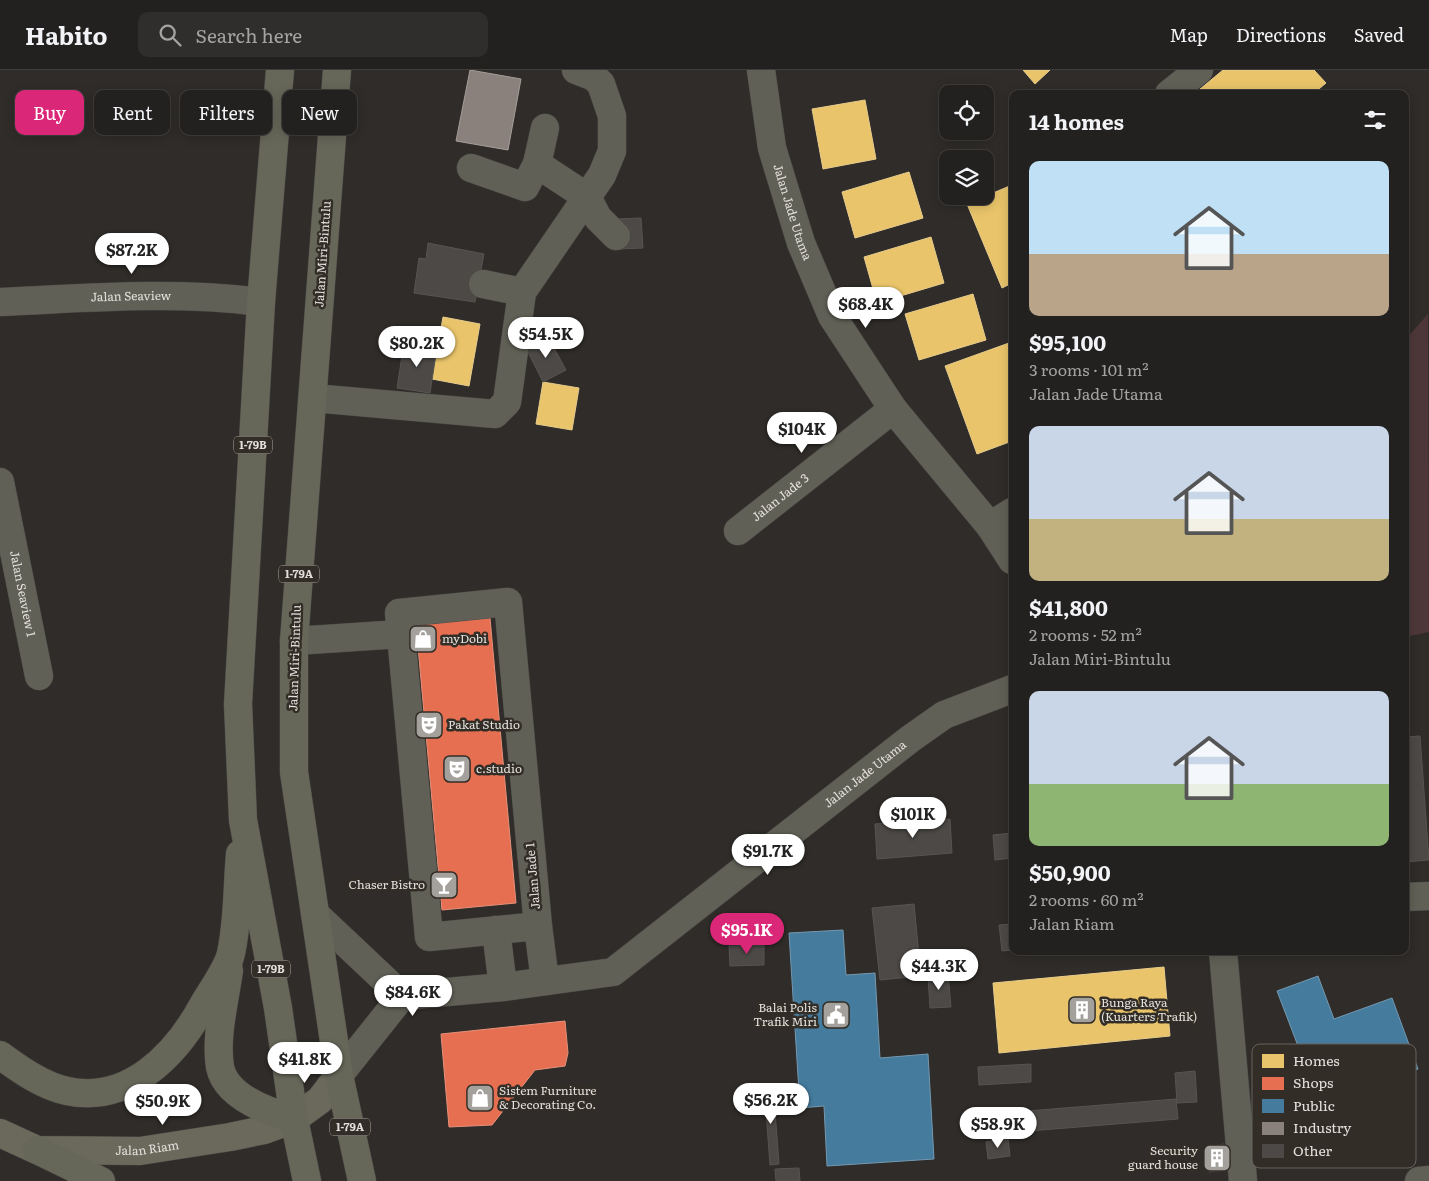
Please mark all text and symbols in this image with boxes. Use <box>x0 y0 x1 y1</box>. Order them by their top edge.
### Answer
search box <box>138 12 488 57</box>
text: Habito <box>25 17 108 52</box>
icon: search <box>156 21 184 49</box>
text: Search here <box>196 21 302 49</box>
text: Map <box>1170 21 1208 48</box>
text: Directions <box>1236 21 1326 48</box>
text: Saved <box>1354 21 1404 48</box>
map controls <box>939 85 994 205</box>
button: locate <box>939 85 994 140</box>
chip: Buy <box>15 90 84 135</box>
chip: Rent <box>94 90 170 135</box>
chip: Filters <box>180 90 272 135</box>
chip: New <box>282 90 357 135</box>
text: 14 homes <box>1029 105 1124 136</box>
icon: filters <box>1361 106 1389 134</box>
button: layers <box>939 150 994 205</box>
street label: Jalan Jade Utama <box>769 161 817 263</box>
icon: home <box>1164 193 1254 283</box>
street label: Jalan Miri-Bintulu <box>309 200 335 308</box>
pin: $87.2K <box>91 232 173 275</box>
text: $87.2K <box>106 237 158 261</box>
street label: Jalan Seaview <box>90 286 172 306</box>
pin: $68.4K <box>825 286 907 329</box>
text: $68.4K <box>838 291 894 315</box>
pin: $54.5K <box>505 316 587 359</box>
text: $54.5K <box>519 321 573 345</box>
pin: $80.2K <box>376 326 458 368</box>
text: $95,100 <box>1029 326 1106 357</box>
text: $80.2K <box>389 330 445 354</box>
text: 3 rooms · 101 m² <box>1029 357 1149 381</box>
text: Jalan Jade Utama <box>1029 381 1163 405</box>
pin: $104K <box>767 412 837 454</box>
text: $104K <box>778 416 826 440</box>
road number: 1-79B <box>234 436 272 454</box>
icon: home <box>1164 458 1254 548</box>
street label: Jalan Jade 3 <box>747 469 812 525</box>
street label: Jalan Seaview 1 <box>6 549 41 638</box>
road number: 1-79A <box>279 566 319 582</box>
text: $41,800 <box>1029 591 1108 622</box>
street label: Jalan Miri-Bintulu <box>283 604 305 712</box>
text: 2 rooms · 52 m² <box>1029 622 1142 646</box>
shop icon: myDobi <box>408 624 438 654</box>
place label: myDobi <box>442 629 487 647</box>
text: Jalan Miri-Bintulu <box>1029 646 1171 670</box>
theatre icon: Pakat Studio <box>414 710 444 740</box>
place label: Pakat Studio <box>448 715 520 733</box>
icon: home <box>1164 723 1254 813</box>
street label: Jalan Jade Utama <box>820 735 910 811</box>
theatre icon: c.studio <box>442 754 472 784</box>
place label: c.studio <box>476 759 522 777</box>
pin: $101K <box>878 796 948 839</box>
text: $101K <box>890 801 936 825</box>
pin: $91.7K <box>727 834 809 876</box>
text: $91.7K <box>743 838 793 862</box>
street label: Jalan Jade 1 <box>520 842 544 910</box>
text: $50,900 <box>1029 856 1111 887</box>
bar icon: Chaser Bistro <box>429 870 459 900</box>
place label: Chaser Bistro <box>348 875 425 893</box>
text: 2 rooms · 60 m² <box>1029 887 1144 911</box>
text: Jalan Riam <box>1029 911 1114 935</box>
pin: $95.1K <box>706 912 788 955</box>
text: $95.1K <box>721 917 773 941</box>
pin: $44.3K <box>898 948 980 991</box>
text: $44.3K <box>911 953 967 977</box>
road number: 1-79B <box>252 961 290 978</box>
pin: $84.6K <box>372 974 454 1017</box>
text: $84.6K <box>385 979 441 1003</box>
place label: Bunga Raya (Kuarters Trafik) <box>1101 993 1197 1025</box>
building icon: Bunga Raya (Kuarters Trafik) <box>1067 995 1097 1025</box>
place label: Balai Polis Trafik Miri <box>753 998 818 1030</box>
public building icon: Balai Polis Trafik Miri <box>821 1000 851 1030</box>
pin: $41.8K <box>264 1042 346 1084</box>
legend <box>1252 1044 1416 1168</box>
text: $41.8K <box>278 1046 332 1070</box>
text: Homes <box>1293 1050 1340 1070</box>
text: Shops <box>1293 1072 1333 1092</box>
place label: Sistem Furniture & Decorating Co. <box>499 1081 597 1113</box>
pin: $56.2K <box>730 1082 812 1125</box>
shop icon: Sistem Furniture & Decorating Co. <box>465 1083 495 1113</box>
pin: $50.9K <box>122 1084 204 1126</box>
text: $56.2K <box>744 1087 798 1111</box>
text: $50.9K <box>135 1088 191 1112</box>
text: Public <box>1293 1095 1335 1115</box>
pin: $58.9K <box>957 1106 1039 1149</box>
text: $58.9K <box>971 1111 1025 1135</box>
text: Industry <box>1293 1117 1352 1137</box>
road number: 1-79A <box>330 1118 370 1136</box>
street label: Jalan Riam <box>115 1135 180 1159</box>
text: Other <box>1293 1140 1333 1160</box>
place label: Security guard house <box>1128 1141 1198 1173</box>
building icon: Security guard house <box>1202 1143 1232 1173</box>

